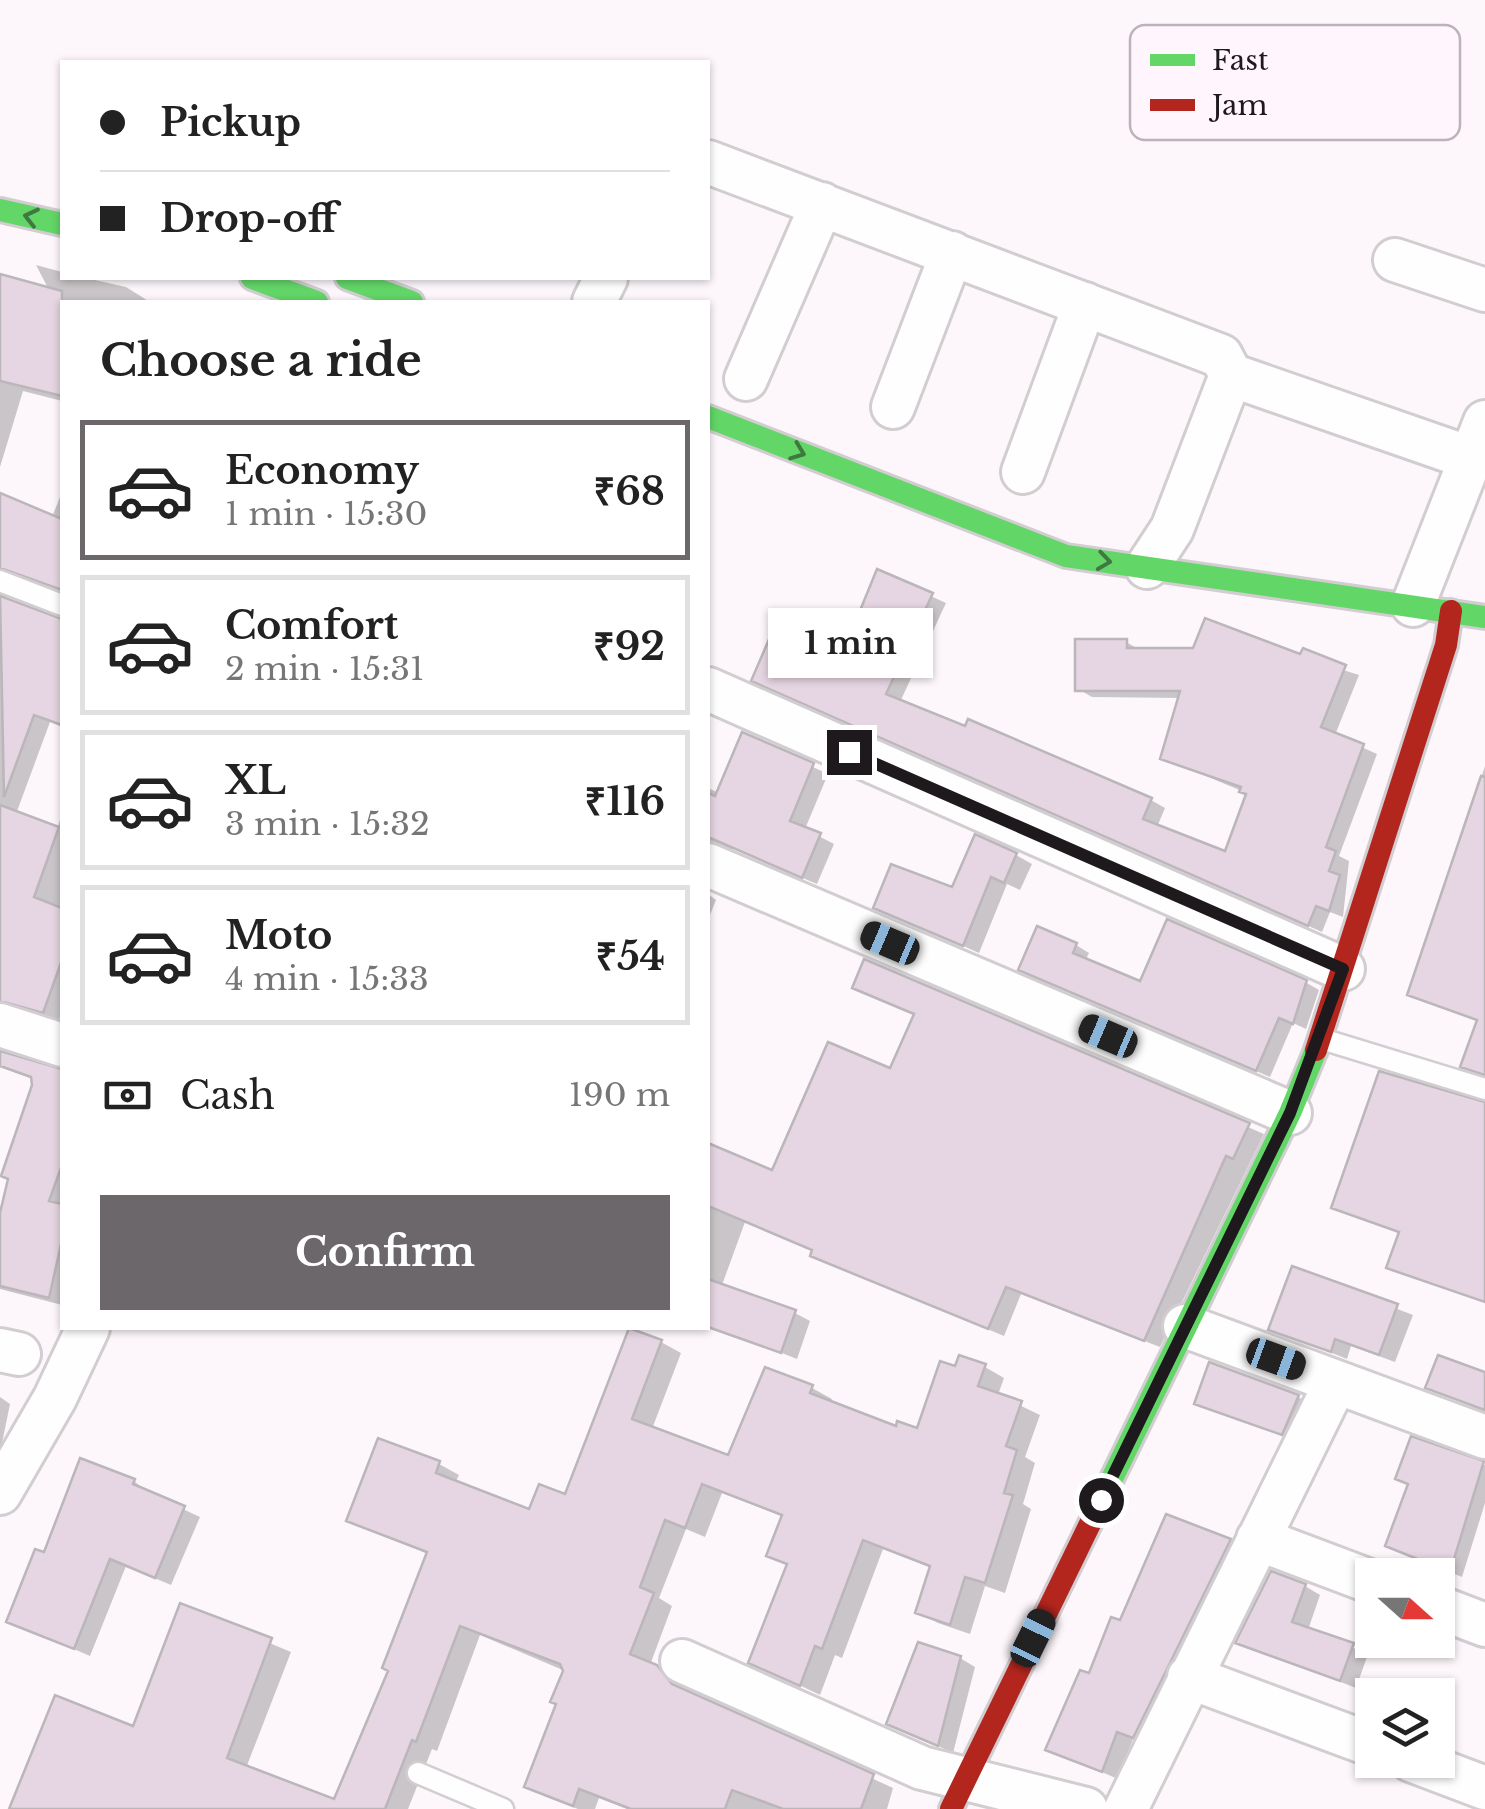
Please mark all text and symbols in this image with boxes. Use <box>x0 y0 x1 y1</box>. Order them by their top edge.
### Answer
legend <box>1130 25 1460 140</box>
text: Fast <box>1212 43 1269 78</box>
text: Jam <box>1208 88 1268 123</box>
text: Pickup <box>160 99 301 146</box>
text: Drop-off <box>160 195 337 242</box>
one-way arrow <box>23 207 40 228</box>
text: Choose a ride <box>100 332 422 388</box>
one-way arrow <box>789 440 806 461</box>
icon: car <box>105 445 195 535</box>
text: Economy <box>225 447 419 494</box>
text: ₹68 <box>594 468 665 515</box>
text: 1 min · 15:30 <box>225 494 427 534</box>
one-way arrow <box>1095 550 1112 571</box>
icon: car <box>105 600 195 690</box>
text: Comfort <box>225 602 398 649</box>
callout: 1 min <box>766 607 932 677</box>
text: ₹92 <box>593 623 665 670</box>
text: 1 min <box>804 623 897 663</box>
text: 2 min · 15:31 <box>225 649 424 689</box>
route end <box>827 730 872 775</box>
icon: car <box>105 755 195 845</box>
text: XL <box>225 757 286 804</box>
text: ₹116 <box>585 778 665 825</box>
text: 3 min · 15:32 <box>225 804 430 844</box>
icon: car <box>105 910 195 1000</box>
text: Moto <box>225 912 332 959</box>
car <box>857 917 923 969</box>
text: ₹54 <box>595 933 665 980</box>
text: 4 min · 15:33 <box>225 959 429 999</box>
car <box>1075 1010 1141 1062</box>
icon: cash <box>100 1068 155 1123</box>
text: Cash <box>180 1072 275 1119</box>
text: 190 m <box>569 1075 670 1115</box>
button: Confirm <box>100 1195 670 1310</box>
car <box>1243 1335 1309 1383</box>
route start <box>1079 1478 1124 1523</box>
north arrow <box>1355 1558 1455 1658</box>
map controls <box>1355 1558 1455 1778</box>
car <box>1006 1604 1060 1672</box>
button: layers <box>1355 1678 1455 1778</box>

